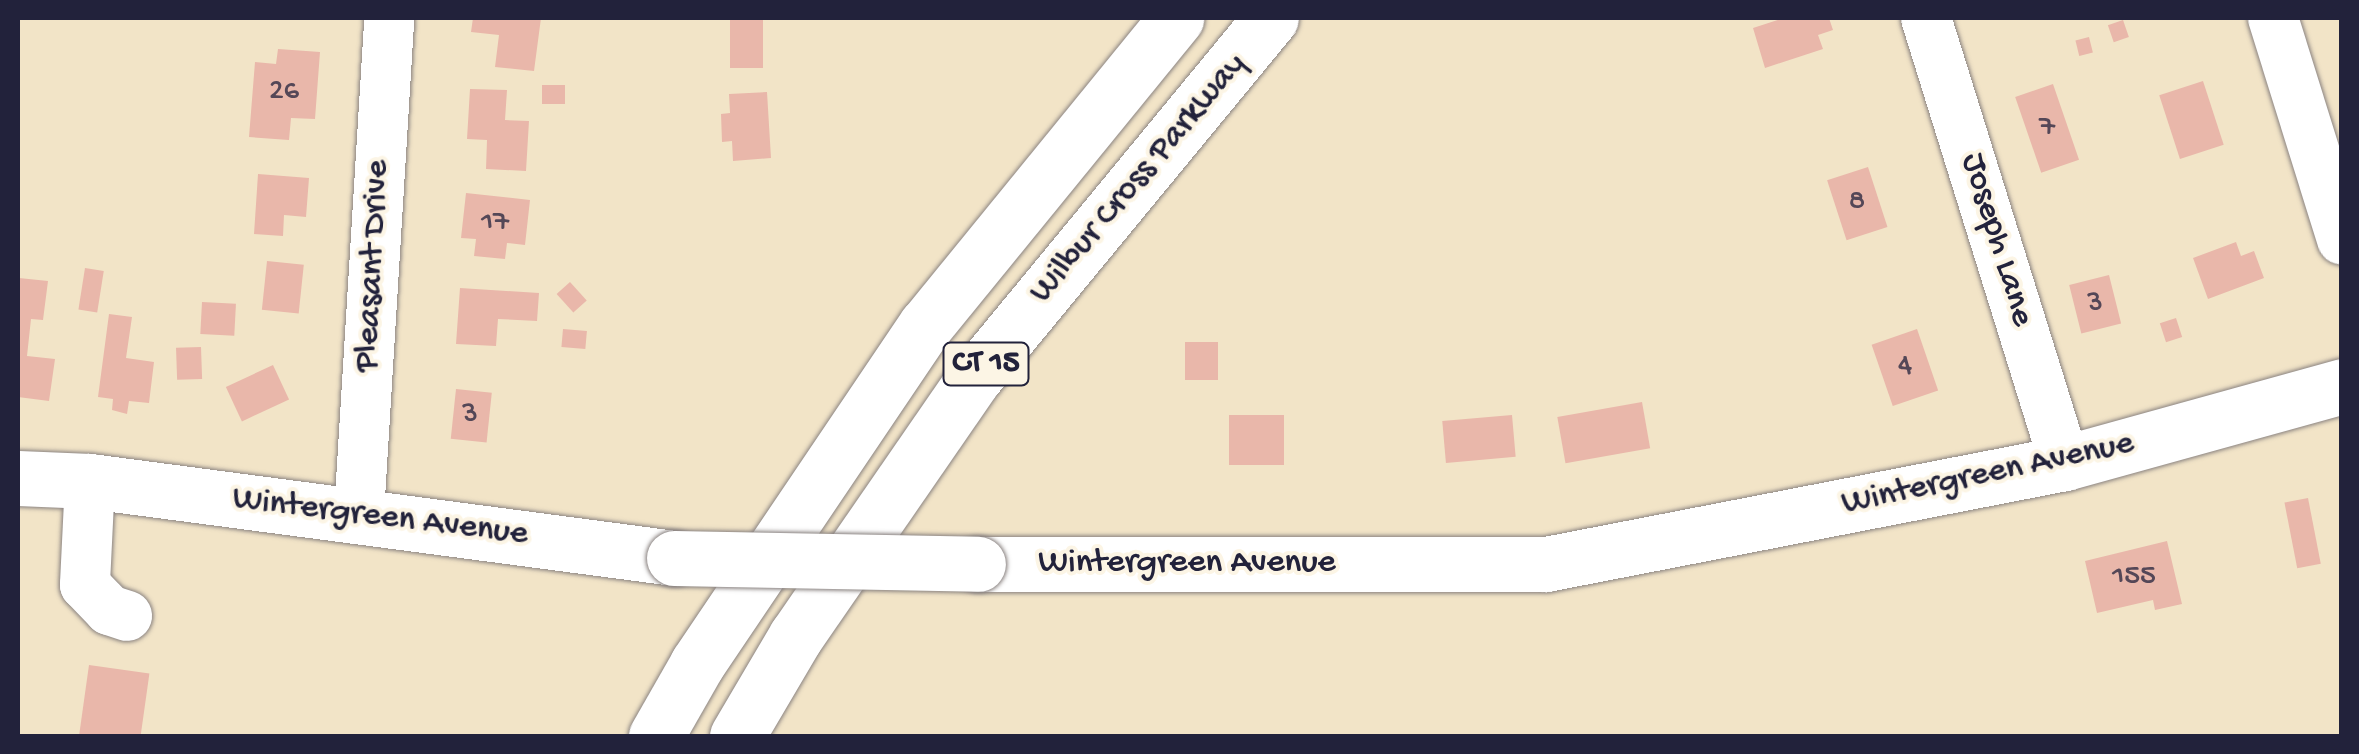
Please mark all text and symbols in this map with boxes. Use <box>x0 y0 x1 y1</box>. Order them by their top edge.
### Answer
street label: Wilbur Cross Parkway <box>1022 45 1256 313</box>
house number: 26 <box>269 75 299 111</box>
house number: 7 <box>2039 111 2055 147</box>
street label: Joseph Lane <box>1950 148 2042 332</box>
street label: Pleasant Drive <box>347 159 401 373</box>
house number: 8 <box>1849 185 1865 221</box>
house number: 17 <box>481 206 509 242</box>
house number: 3 <box>2087 287 2103 323</box>
road number: CT 15 <box>941 337 1031 391</box>
house number: 4 <box>1898 349 1912 385</box>
house number: 3 <box>462 398 478 434</box>
street label: Wintergreen Avenue <box>1838 424 2138 526</box>
street label: Wintergreen Avenue <box>230 479 530 557</box>
street label: Wintergreen Avenue <box>1038 543 1336 585</box>
house number: 155 <box>2112 560 2156 596</box>

